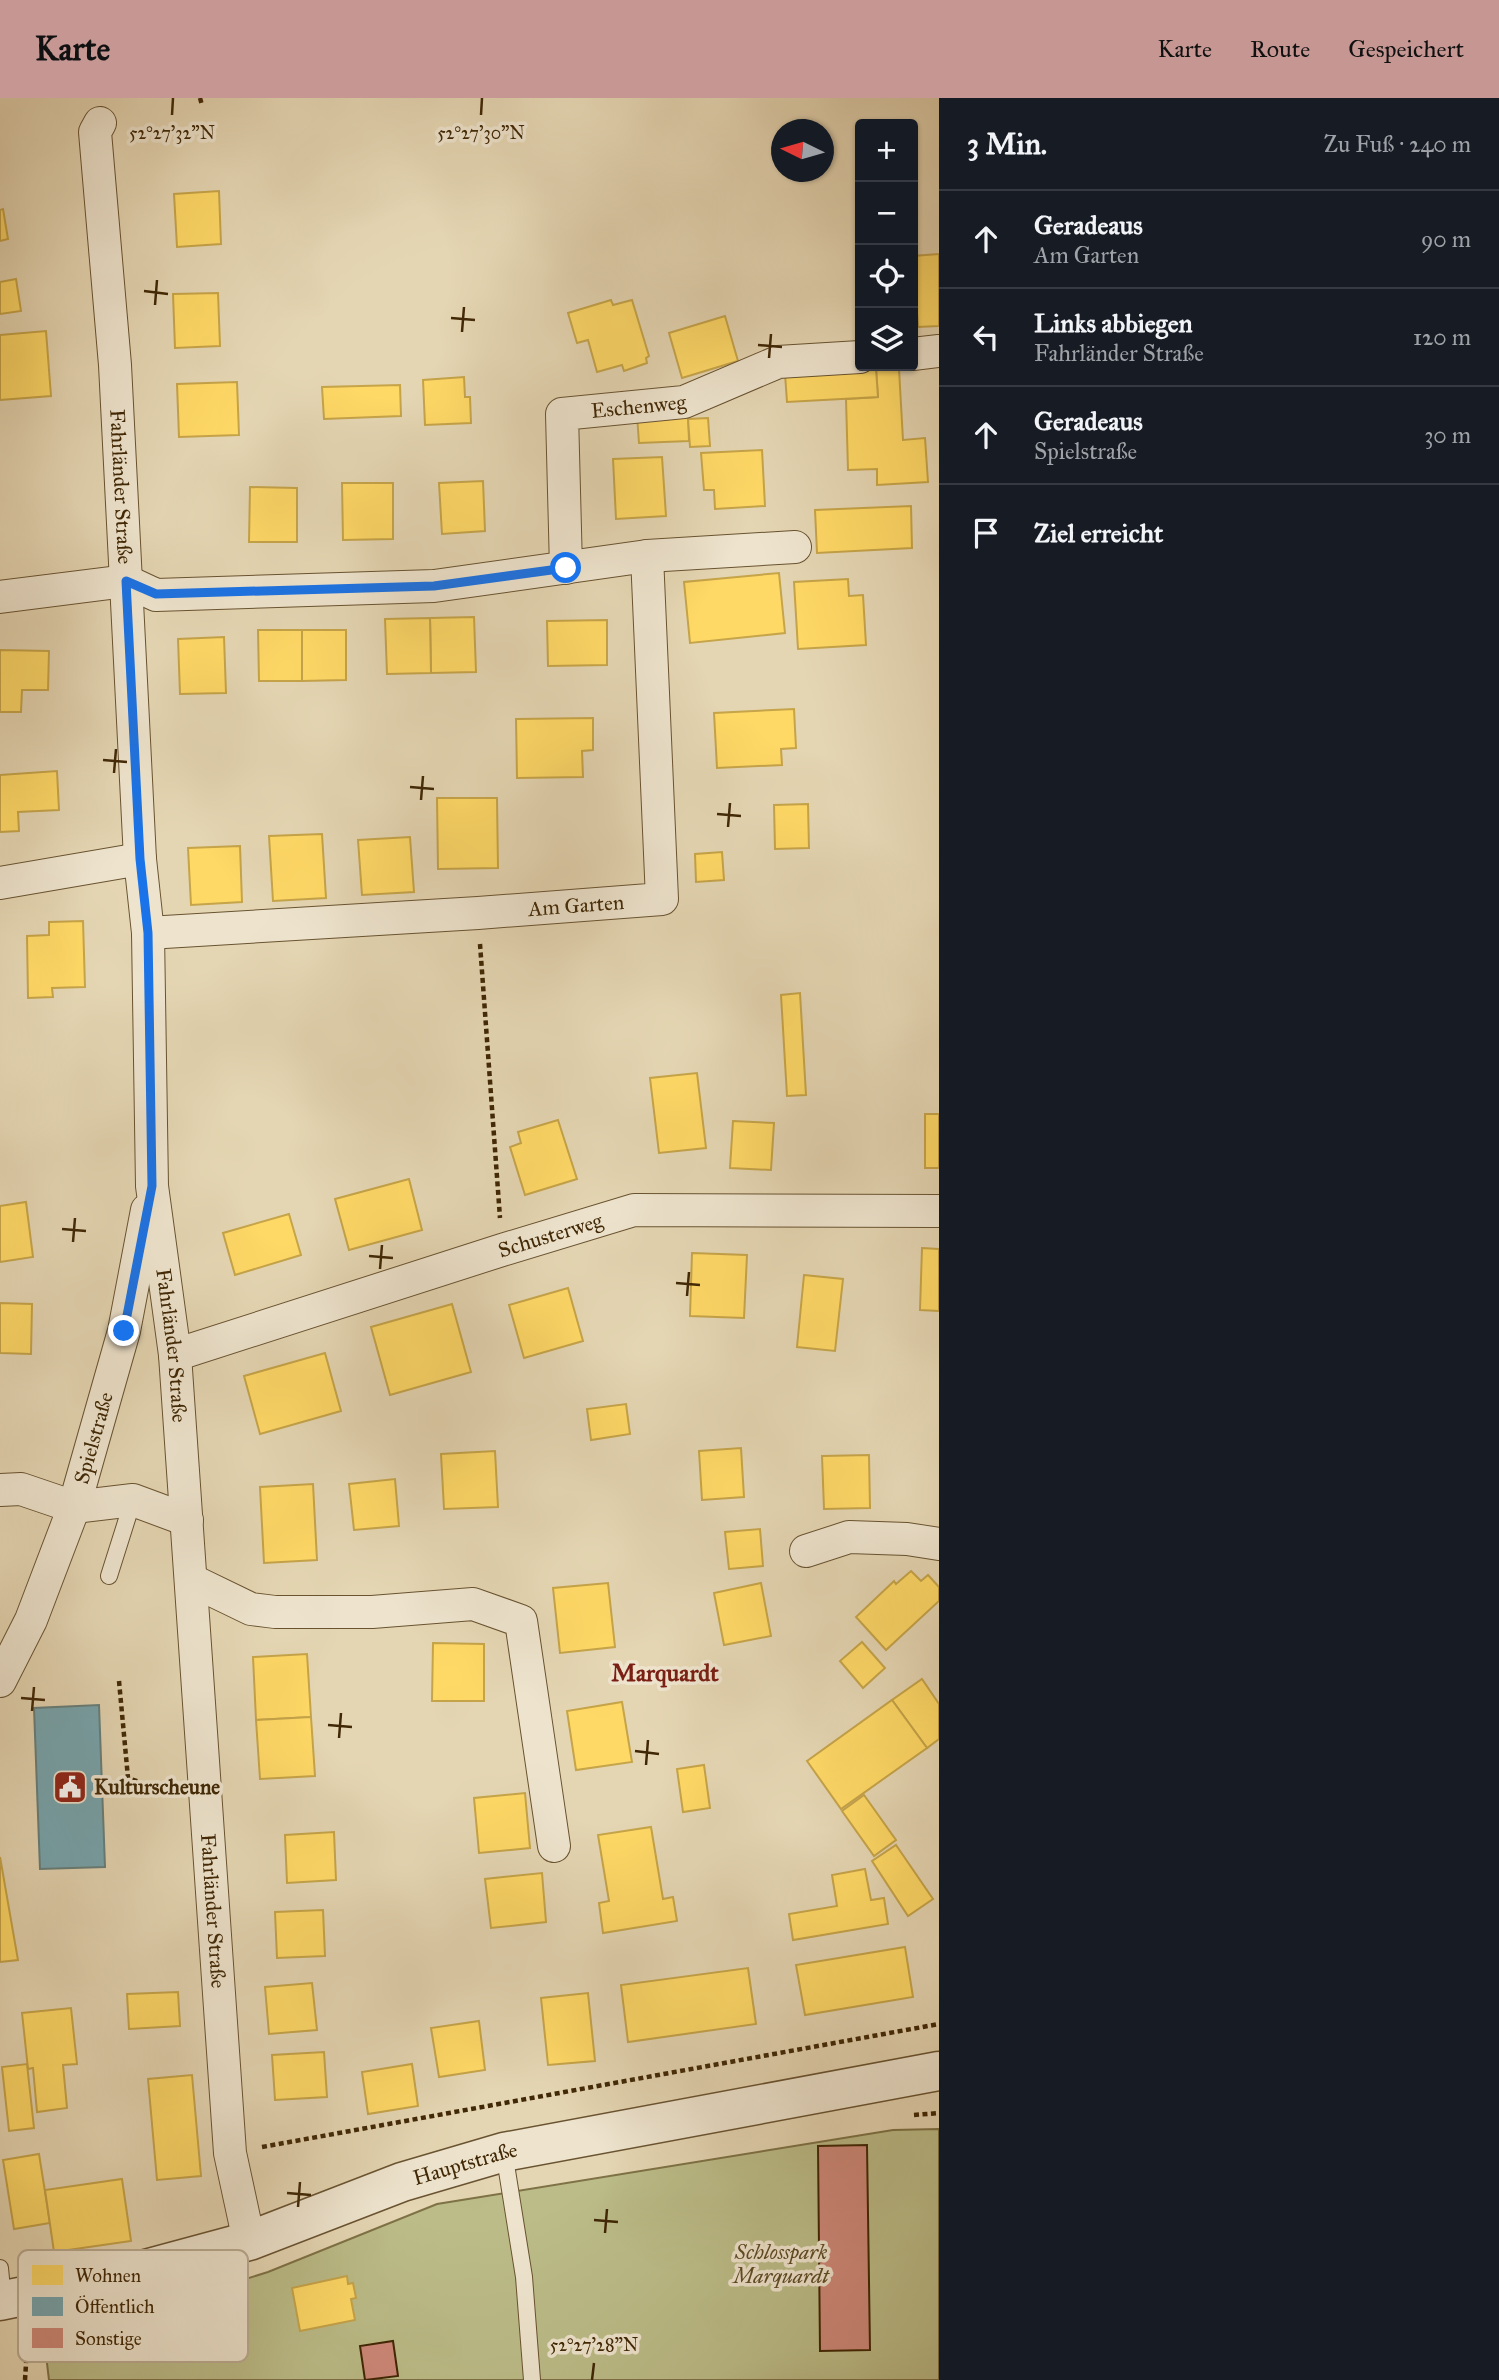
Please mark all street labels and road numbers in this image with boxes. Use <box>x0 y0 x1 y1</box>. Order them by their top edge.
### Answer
street label: Eschenweg <box>590 389 687 424</box>
street label: Fahrländer Straße <box>104 409 138 565</box>
street label: Am Garten <box>526 889 625 922</box>
street label: Schusterweg <box>495 1207 606 1263</box>
street label: Fahrländer Straße <box>150 1267 193 1424</box>
street label: Spielstraße <box>68 1389 119 1487</box>
street label: Fahrländer Straße <box>195 1833 232 1989</box>
street label: Hauptstraße <box>410 2137 520 2191</box>

